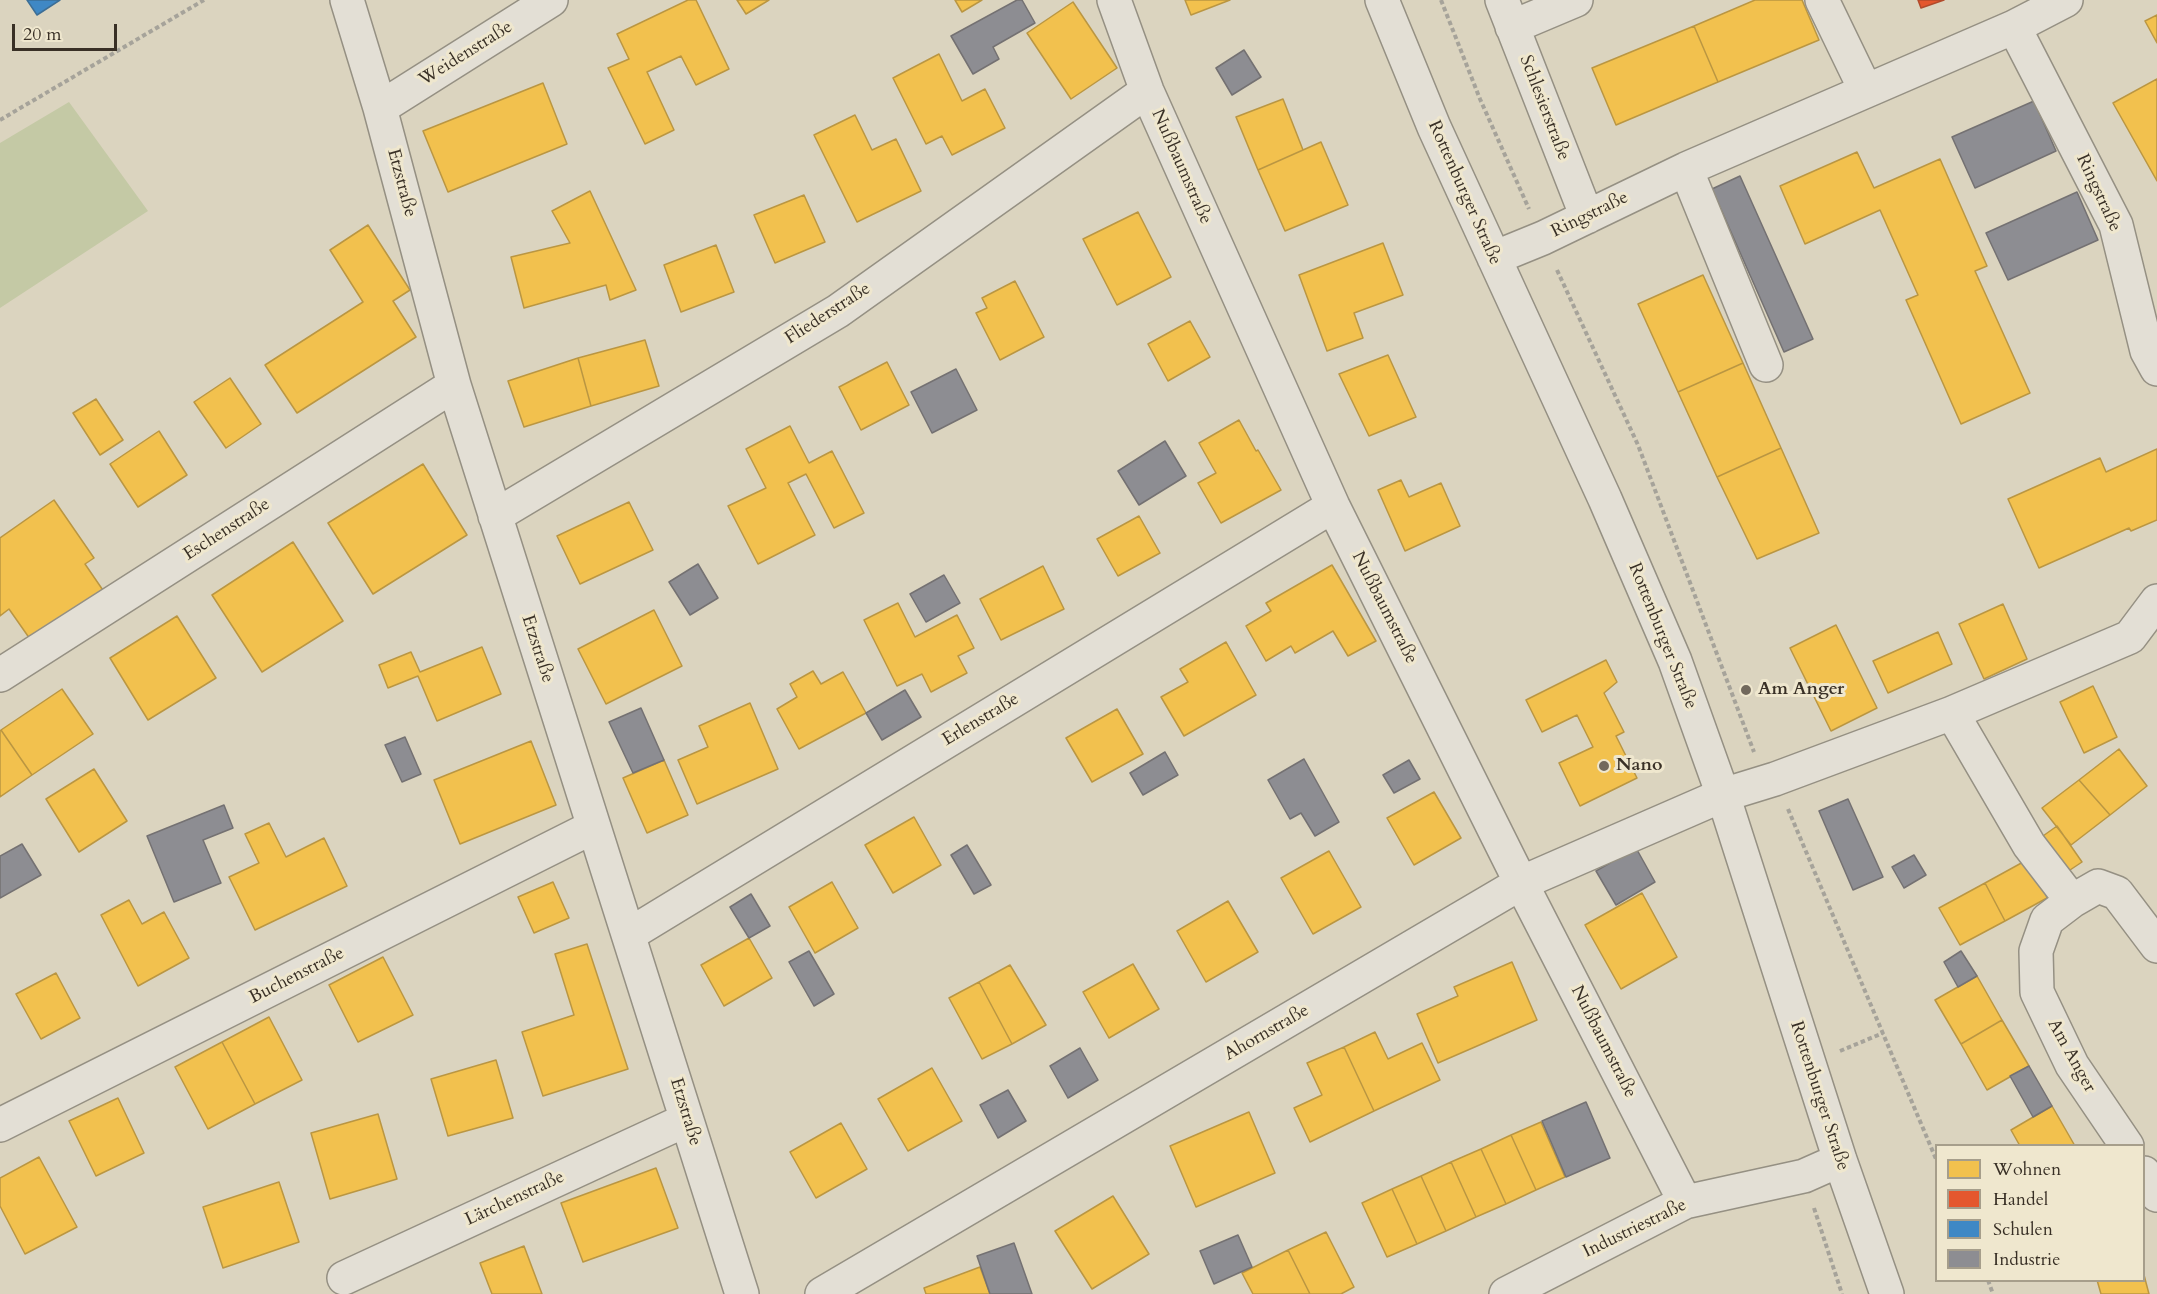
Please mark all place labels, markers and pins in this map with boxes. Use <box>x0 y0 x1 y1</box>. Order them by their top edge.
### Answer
place label: Am Anger <box>1758 679 1844 701</box>
marker: Am Anger <box>1739 683 1753 697</box>
place label: Nano <box>1616 755 1663 777</box>
marker: Nano <box>1597 759 1611 773</box>

